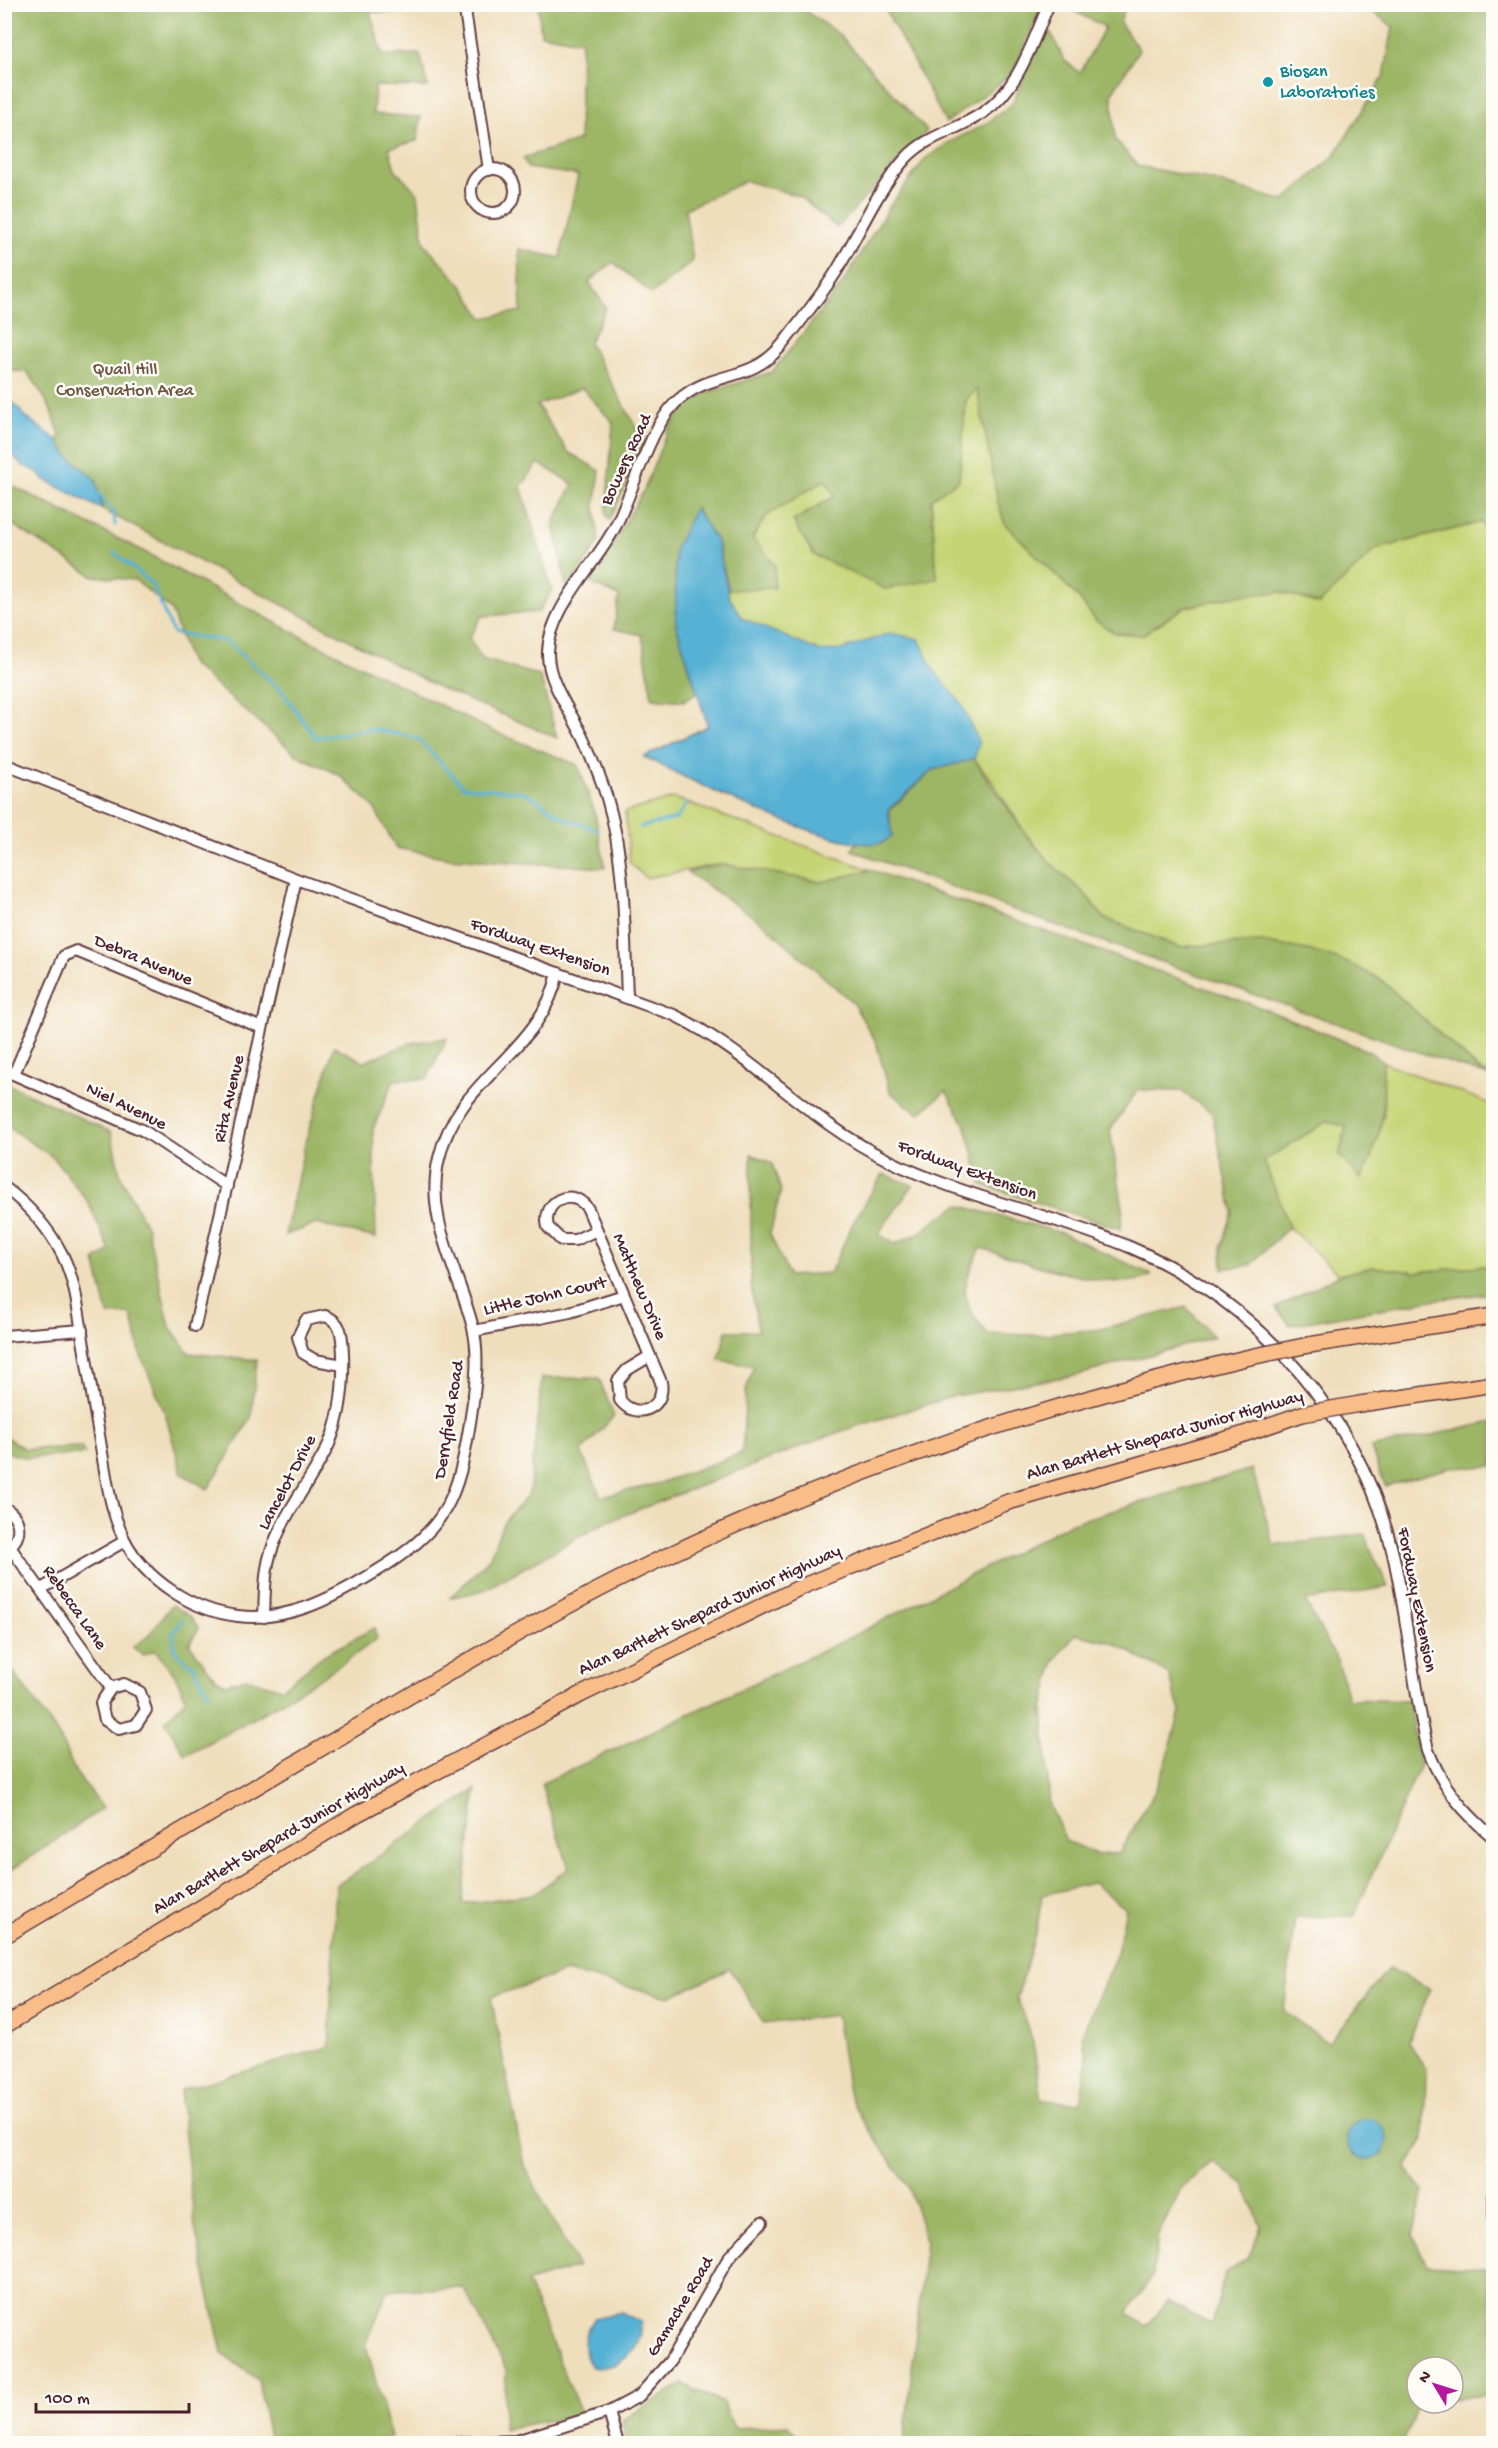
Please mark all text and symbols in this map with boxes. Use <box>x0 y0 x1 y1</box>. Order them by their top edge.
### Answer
place label: Biosan Laboratories <box>1279 62 1376 104</box>
marker: Biosan Laboratories <box>1261 75 1275 89</box>
park label: Quail Hill Conservation Area <box>56 360 195 402</box>
street label: Bowers Road <box>596 410 658 510</box>
street label: Fordway Extension <box>466 914 613 982</box>
street label: Debra Avenue <box>90 930 196 992</box>
street label: Rita Avenue <box>210 1053 250 1145</box>
street label: Niel Avenue <box>82 1078 170 1136</box>
street label: Fordway Extension <box>893 1136 1040 1206</box>
street label: Matthew Drive <box>607 1231 671 1344</box>
street label: Little John Court <box>482 1272 610 1321</box>
street label: Derryfield Road <box>430 1358 470 1482</box>
street label: Alan Bartlett Shepard Junior Highway <box>1024 1386 1306 1486</box>
street label: Lancelot Drive <box>254 1431 322 1534</box>
street label: Fordway Extension <box>1391 1525 1440 1675</box>
street label: Alan Bartlett Shepard Junior Highway <box>575 1541 845 1681</box>
street label: Rebecca Lane <box>37 1562 111 1655</box>
street label: Alan Bartlett Shepard Junior Highway <box>149 1758 409 1920</box>
street label: Gamache Road <box>643 2252 720 2361</box>
north arrow <box>1405 2355 1465 2415</box>
text: N <box>1415 2368 1437 2388</box>
scale bar <box>36 2376 189 2414</box>
text: 100 m <box>44 2389 90 2410</box>

